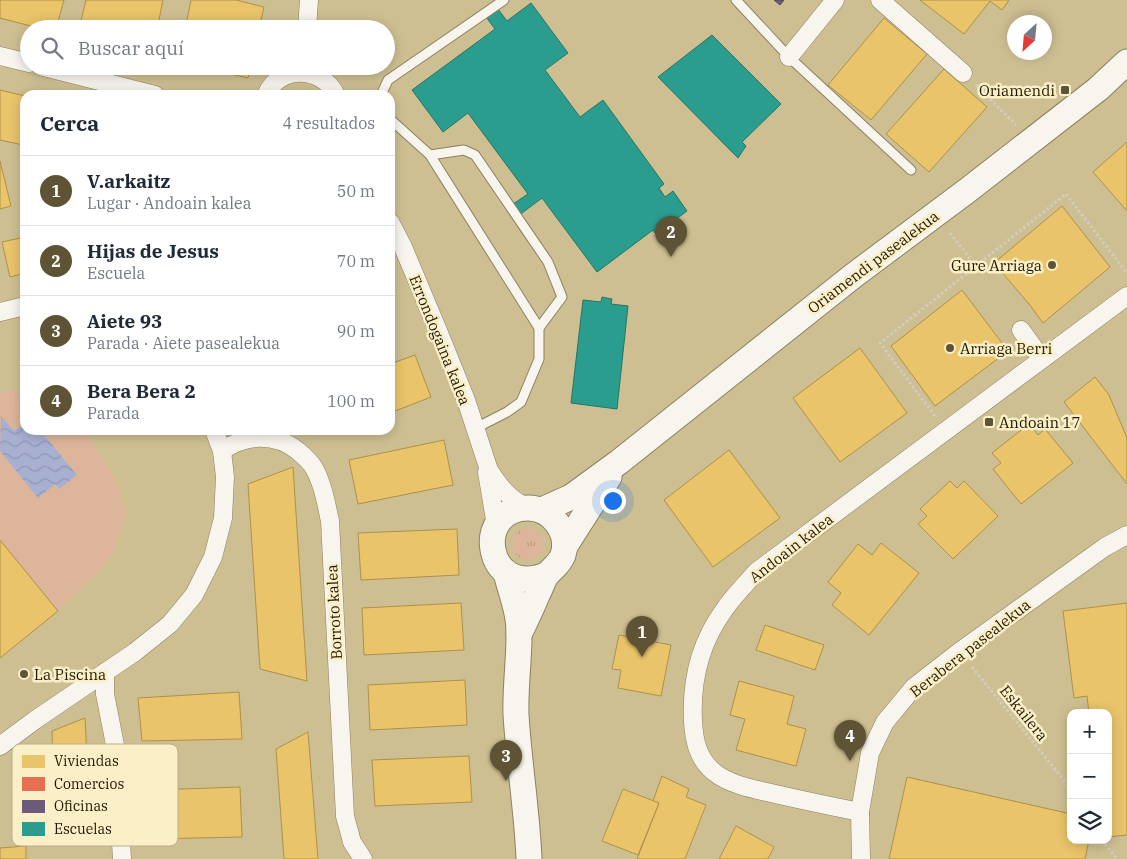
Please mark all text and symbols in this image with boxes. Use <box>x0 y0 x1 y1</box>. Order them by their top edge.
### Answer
north arrow <box>1007 15 1052 60</box>
search box <box>20 20 395 75</box>
icon: search <box>38 34 66 62</box>
text: Buscar aquí <box>78 36 184 60</box>
place label: Oriamendi <box>979 81 1055 100</box>
marker: Oriamendi <box>1059 84 1071 96</box>
text: Cerca <box>40 109 99 137</box>
text: 4 resultados <box>283 113 375 133</box>
text: V.arkaitz <box>87 169 170 193</box>
text: 1 <box>51 181 61 201</box>
text: 50 m <box>337 181 375 201</box>
text: Lugar · Andoain kalea <box>87 193 252 213</box>
street label: Oriamendi pasealekua <box>804 206 942 318</box>
pin: 2 <box>655 216 687 257</box>
text: Hijas de Jesus <box>87 239 219 263</box>
text: 2 <box>51 251 61 271</box>
text: 70 m <box>337 251 375 271</box>
place label: Gure Arriaga <box>951 256 1042 275</box>
marker: Gure Arriaga <box>1046 259 1058 271</box>
text: Escuela <box>87 263 145 283</box>
street label: Errondogaina kalea <box>405 272 475 408</box>
text: Aiete 93 <box>87 309 162 333</box>
text: 3 <box>51 321 61 341</box>
text: 90 m <box>337 321 375 341</box>
text: Parada · Aiete pasealekua <box>87 333 280 353</box>
place label: Arriaga Berri <box>960 339 1053 358</box>
marker: Arriaga Berri <box>944 342 956 354</box>
text: Bera Bera 2 <box>87 379 196 403</box>
text: 4 <box>51 391 61 411</box>
text: 100 m <box>327 391 375 411</box>
text: Parada <box>87 403 140 423</box>
place label: Andoain 17 <box>999 413 1081 432</box>
marker: Andoain 17 <box>983 416 995 428</box>
your location <box>600 488 626 514</box>
street label: Andoain kalea <box>745 509 837 587</box>
street label: Borroto kalea <box>322 564 346 660</box>
street label: Berabera pasealekua <box>906 595 1034 701</box>
pin: 1 <box>626 616 658 657</box>
place label: La Piscina <box>34 665 106 684</box>
marker: La Piscina <box>18 668 30 680</box>
street label: Eskailera <box>996 681 1052 745</box>
map controls <box>1067 709 1112 844</box>
button: + <box>1067 709 1112 754</box>
pin: 4 <box>834 720 866 761</box>
pin: 3 <box>490 740 522 781</box>
legend <box>12 744 178 846</box>
text: Viviendas <box>54 752 119 770</box>
button: − <box>1067 754 1112 799</box>
text: Comercios <box>54 775 124 793</box>
text: Oficinas <box>54 797 108 815</box>
button: layers <box>1067 799 1112 844</box>
text: Escuelas <box>54 820 112 838</box>

